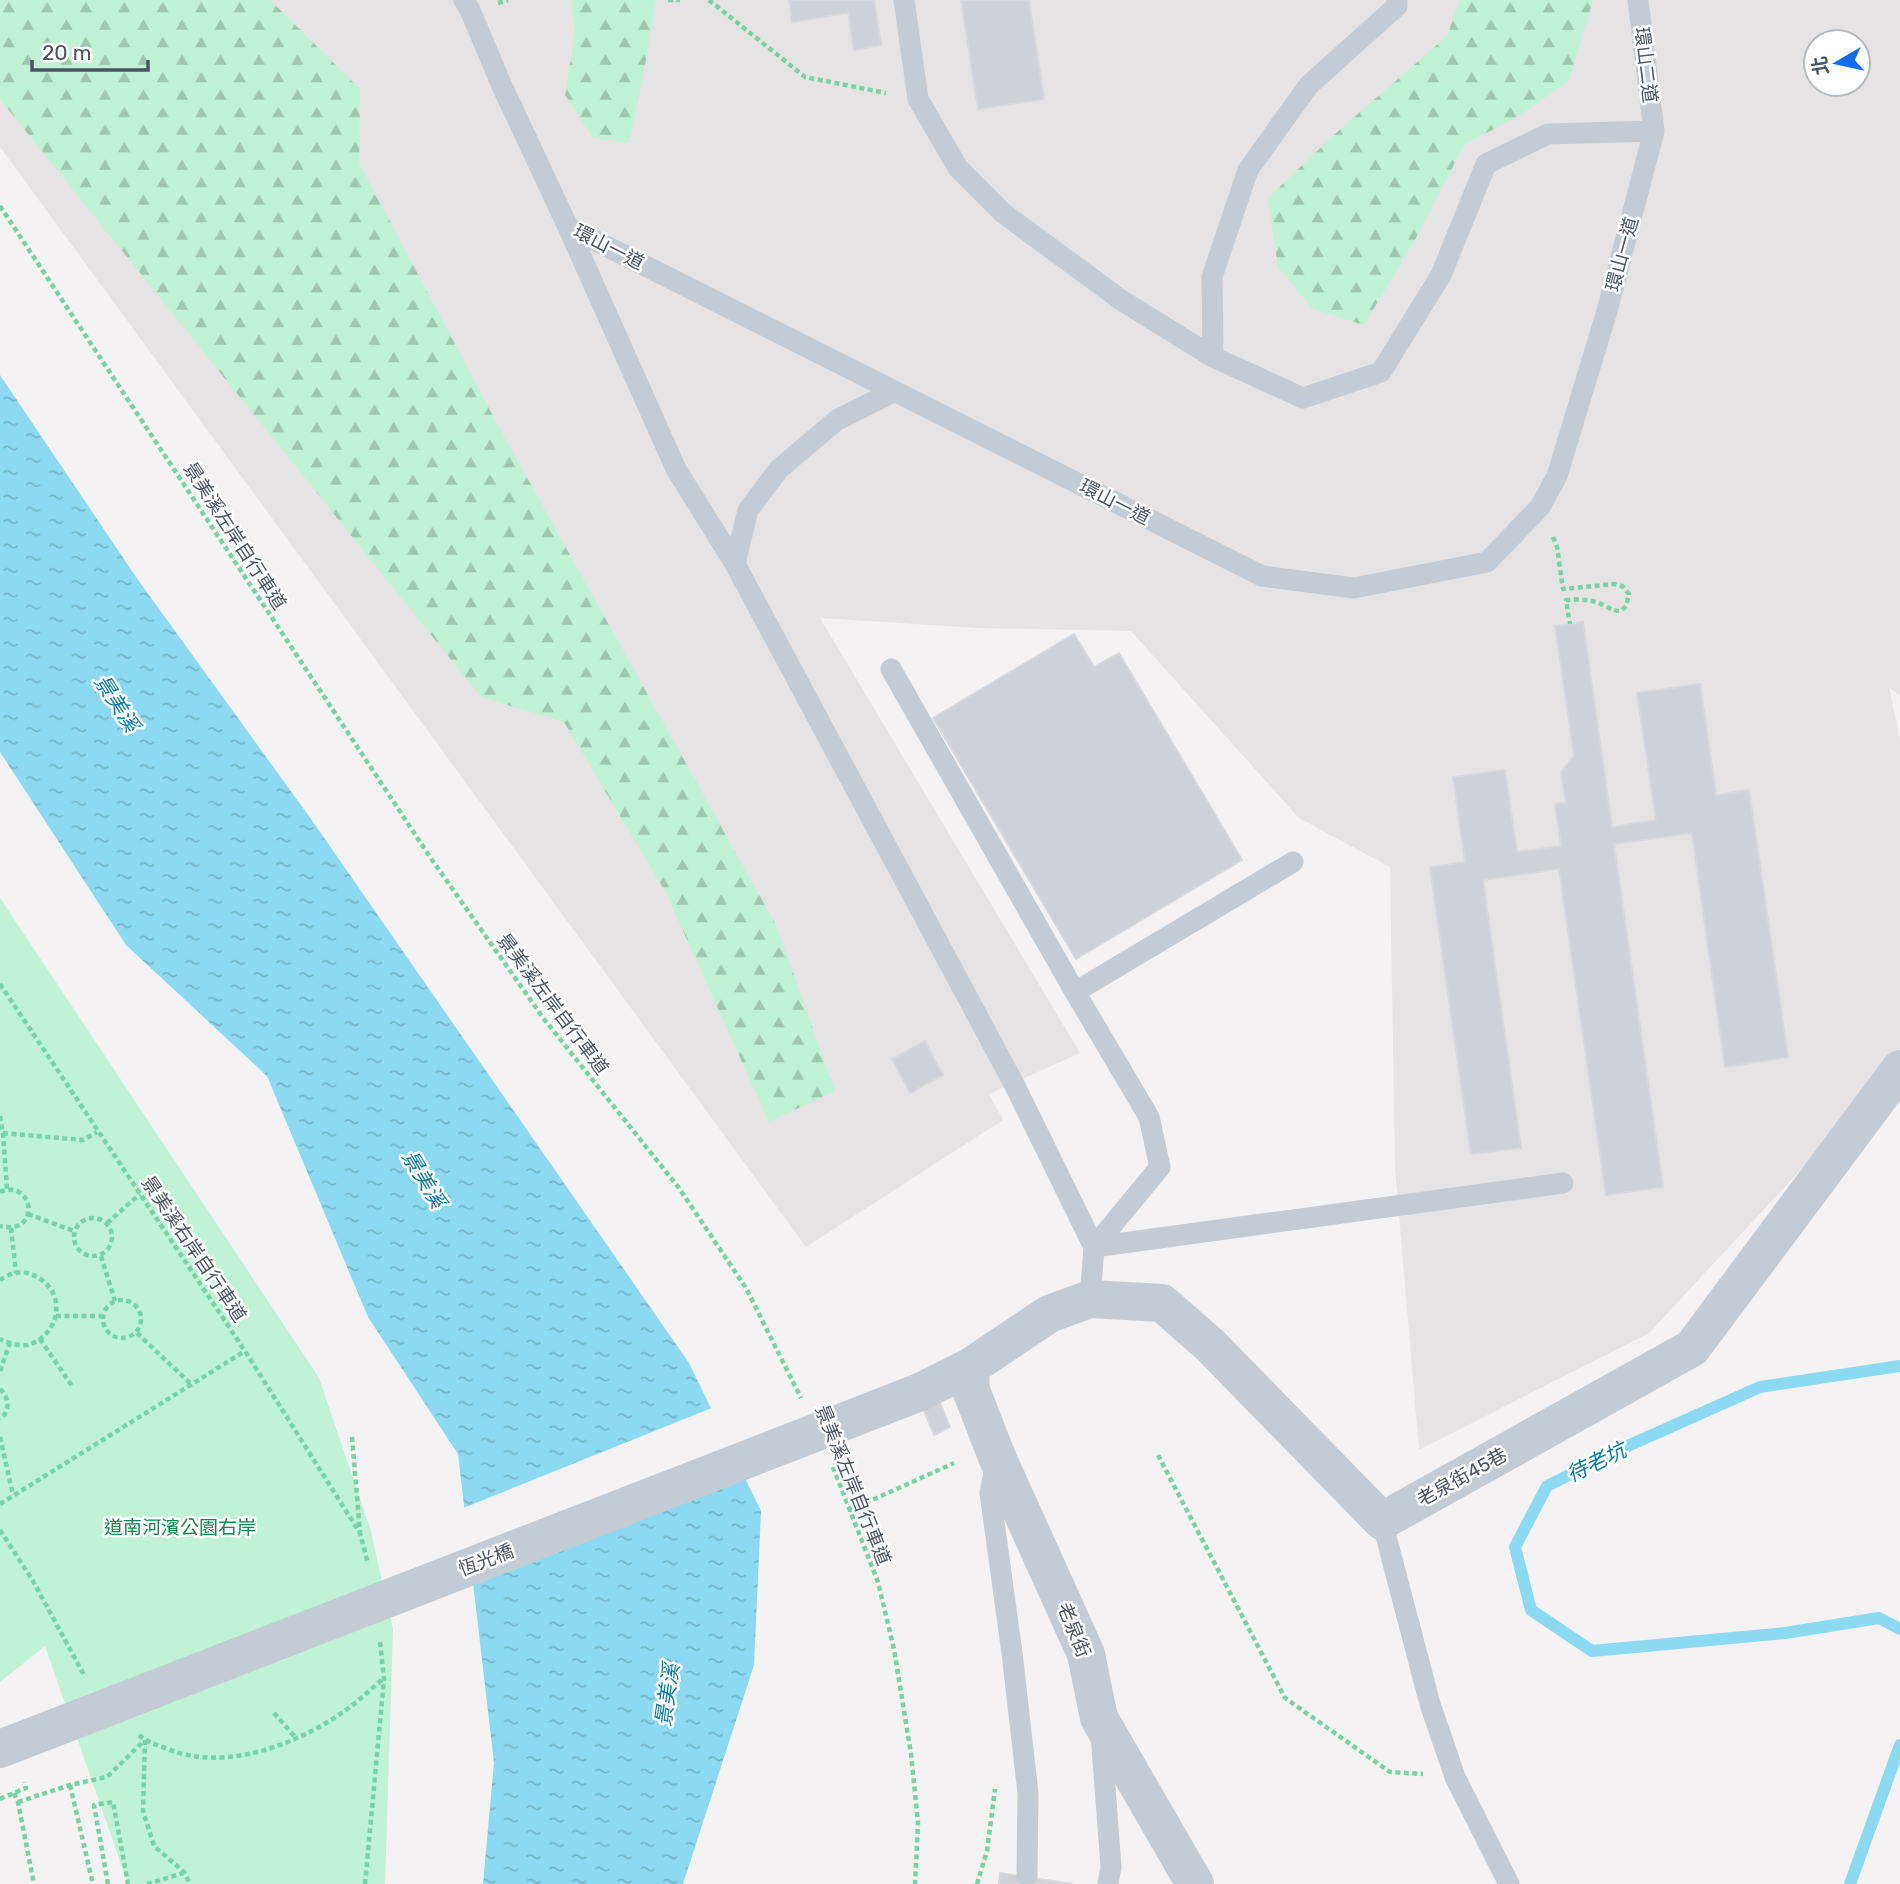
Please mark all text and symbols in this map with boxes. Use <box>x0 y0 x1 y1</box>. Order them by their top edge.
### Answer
street label: 環山二道 <box>1630 26 1662 104</box>
scale bar <box>32 28 147 72</box>
north arrow <box>1802 28 1872 98</box>
text: 20 m <box>42 40 91 65</box>
text: 北 <box>1808 54 1834 77</box>
street label: 環山一道 <box>1601 214 1643 294</box>
street label: 環山一道 <box>570 219 648 275</box>
street label: 景美溪左岸自行車道 <box>179 458 291 614</box>
street label: 環山一道 <box>1076 474 1154 530</box>
water label: 景美溪 <box>89 670 146 739</box>
street label: 景美溪左岸自行車道 <box>492 929 614 1079</box>
water label: 景美溪 <box>397 1146 452 1215</box>
street label: 景美溪右岸自行車道 <box>137 1172 251 1326</box>
street label: 景美溪左岸自行車道 <box>810 1401 896 1569</box>
water label: 待老坑 <box>1562 1436 1632 1487</box>
street label: 老泉街45巷 <box>1413 1443 1511 1511</box>
park label: 道南河濱公園右岸 <box>104 1516 256 1539</box>
street label: 恆光橋 <box>455 1539 517 1581</box>
street label: 老泉街 <box>1053 1599 1095 1661</box>
water label: 景美溪 <box>650 1659 684 1728</box>

